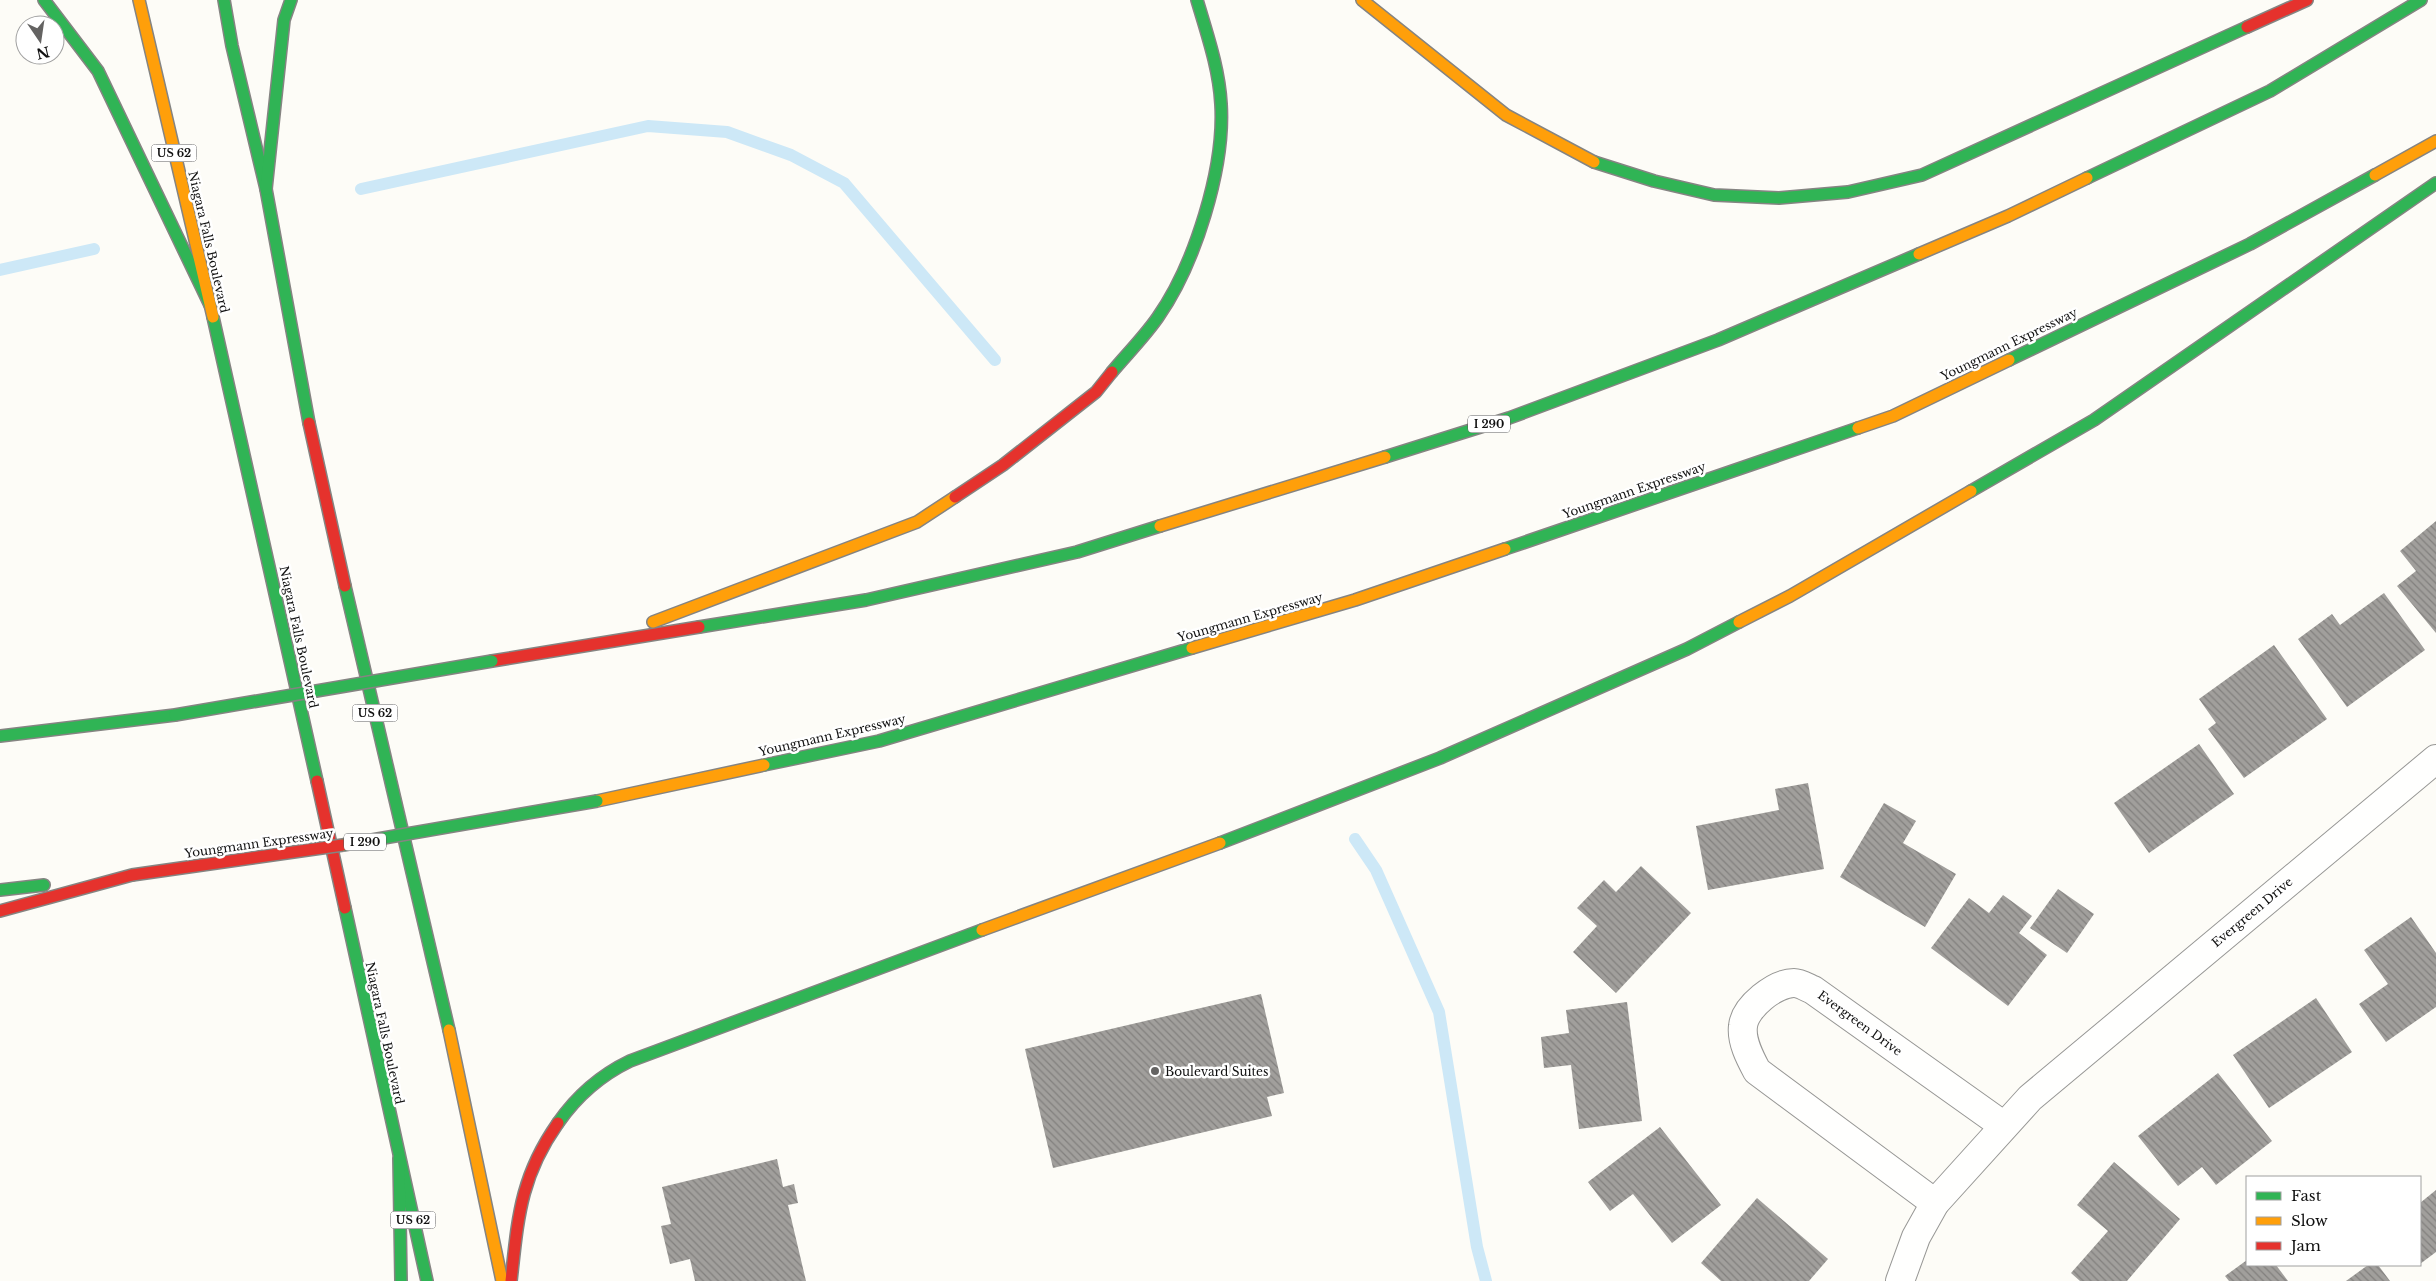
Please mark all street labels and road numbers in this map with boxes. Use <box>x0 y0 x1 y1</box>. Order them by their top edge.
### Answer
road number: US 62 <box>152 144 196 162</box>
street label: Niagara Falls Boulevard <box>185 170 233 314</box>
street label: Youngmann Expressway <box>1937 304 2080 384</box>
road number: I 290 <box>1468 416 1510 432</box>
street label: Youngmann Expressway <box>1560 458 1708 522</box>
street label: Niagara Falls Boulevard <box>277 564 321 710</box>
street label: Youngmann Expressway <box>1175 589 1325 645</box>
road number: US 62 <box>352 704 398 721</box>
street label: Youngmann Expressway <box>756 711 907 759</box>
street label: Youngmann Expressway <box>183 825 335 861</box>
road number: I 290 <box>344 834 386 850</box>
street label: Evergreen Drive <box>2209 874 2295 950</box>
street label: Niagara Falls Boulevard <box>363 960 407 1106</box>
street label: Evergreen Drive <box>1815 987 1905 1059</box>
road number: US 62 <box>390 1212 436 1228</box>

